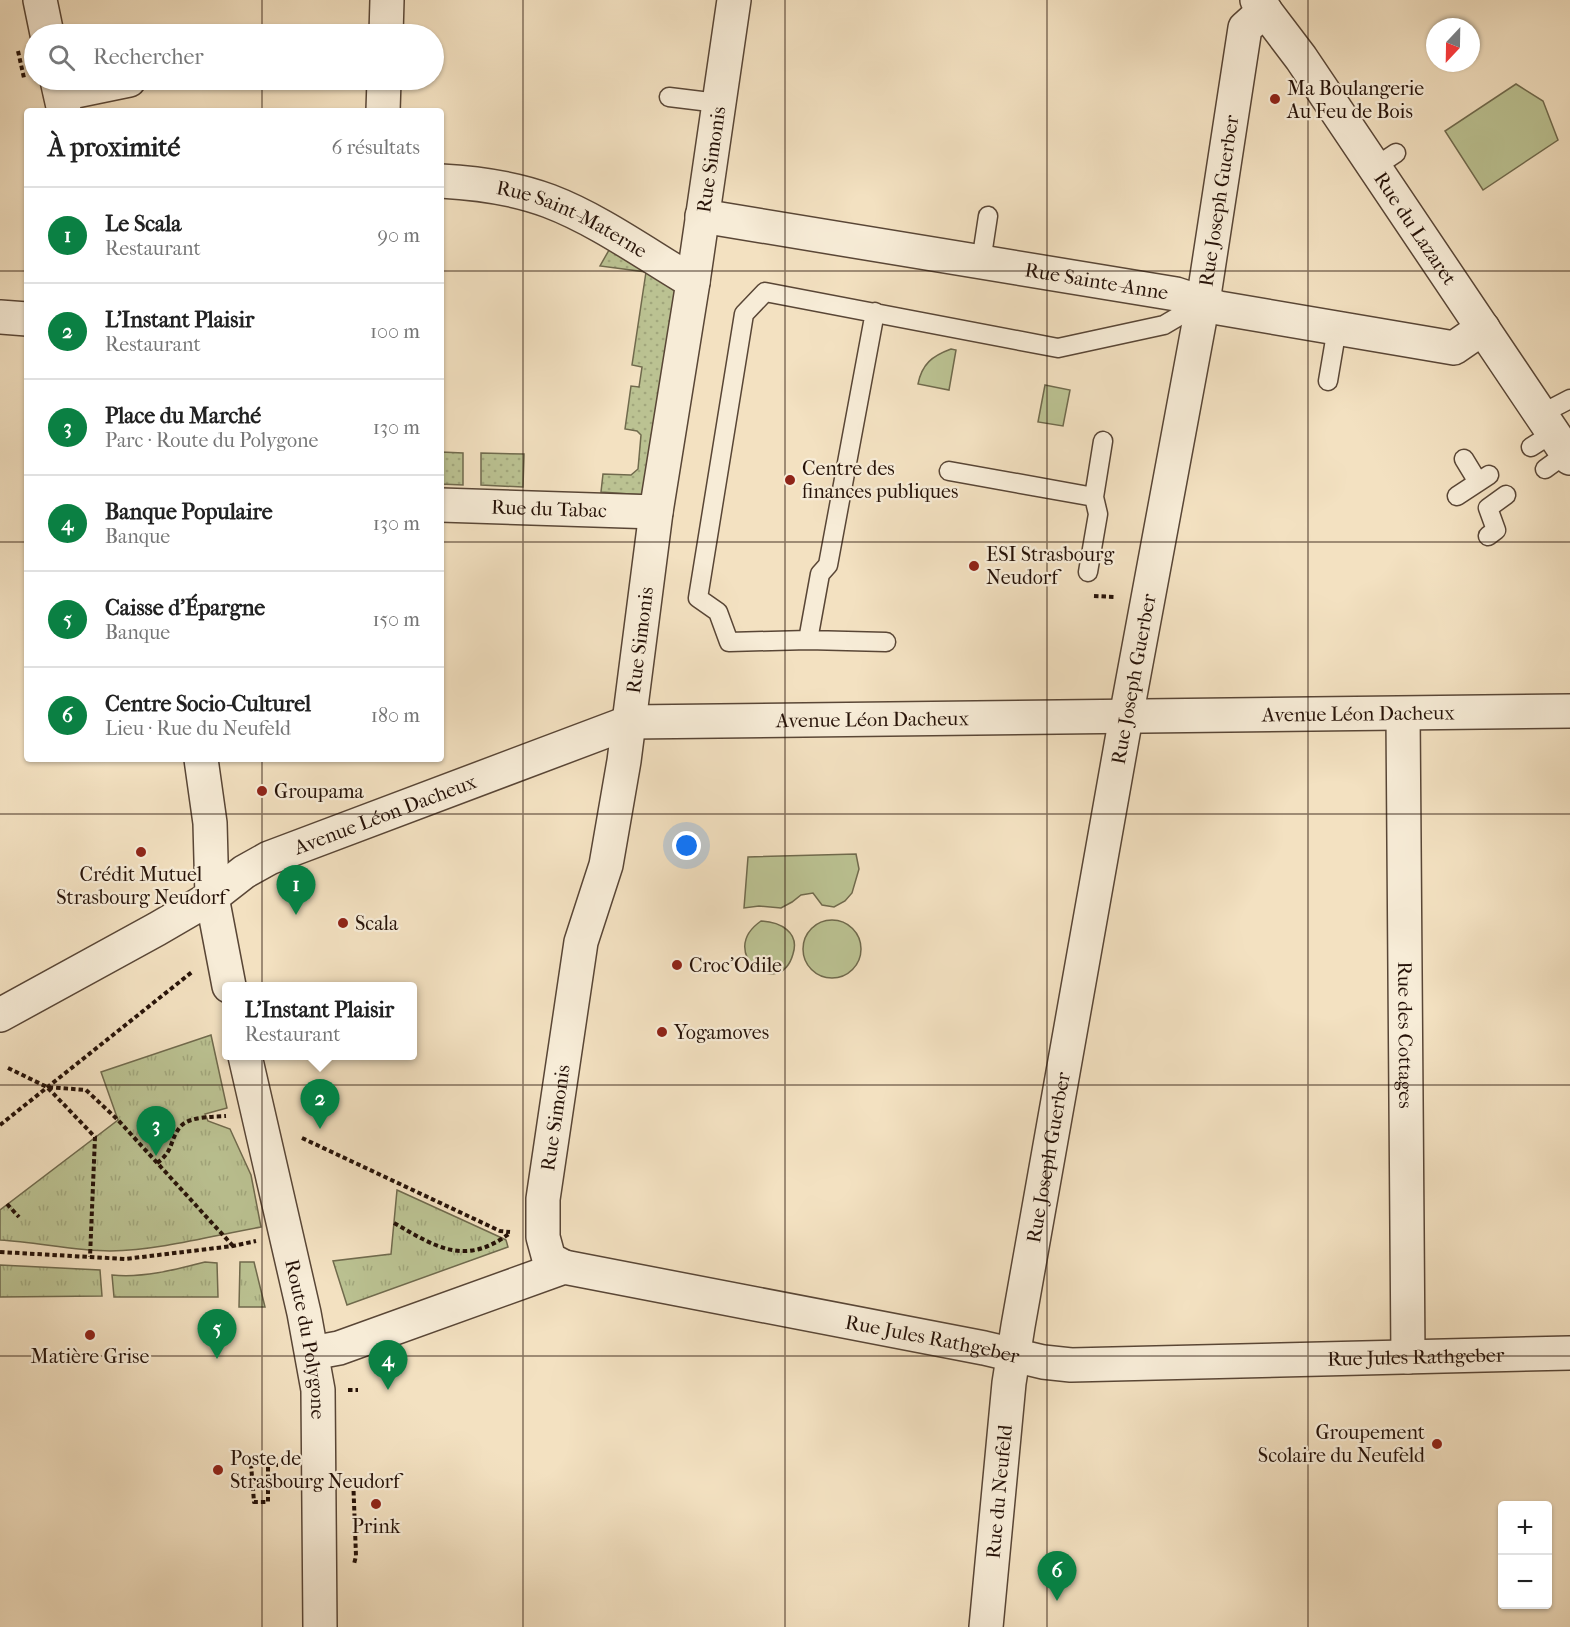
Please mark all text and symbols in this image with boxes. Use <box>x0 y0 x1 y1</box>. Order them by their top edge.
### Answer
north arrow <box>1426 18 1480 72</box>
search box <box>24 24 444 90</box>
icon: search <box>45 41 78 74</box>
text: Rechercher <box>93 44 204 70</box>
place label: Ma Boulangerie Au Feu de Bois <box>1286 77 1424 123</box>
marker: Ma Boulangerie Au Feu de Bois <box>1268 92 1282 106</box>
street label: Rue Simonis <box>692 105 730 214</box>
street label: Rue Joseph Guerber <box>1195 113 1244 288</box>
text: À proximité <box>48 132 180 163</box>
text: 6 résultats <box>332 136 420 159</box>
street label: Rue du Lazaret <box>1369 168 1461 289</box>
street label: Rue Saint-Materne <box>495 176 651 263</box>
text: Le Scala <box>105 211 181 237</box>
text: 1 <box>64 224 71 247</box>
text: 90 m <box>378 224 420 247</box>
text: Restaurant <box>105 237 201 260</box>
street label: Rue Sainte-Anne <box>1023 258 1170 305</box>
text: L'Instant Plaisir <box>105 307 254 333</box>
text: 2 <box>62 320 73 343</box>
text: 100 m <box>370 320 420 343</box>
text: Restaurant <box>105 333 201 356</box>
text: Place du Marché <box>105 403 261 429</box>
text: 3 <box>63 416 72 439</box>
text: 130 m <box>373 416 420 439</box>
text: Parc · Route du Polygone <box>105 429 318 452</box>
place label: Centre des finances publiques <box>802 457 958 503</box>
marker: Centre des finances publiques <box>783 473 797 487</box>
street label: Rue du Tabac <box>491 496 607 522</box>
text: Banque Populaire <box>105 499 273 525</box>
text: 4 <box>62 512 73 535</box>
text: 130 m <box>373 512 420 535</box>
text: Banque <box>105 525 170 548</box>
place label: ESI Strasbourg Neudorf <box>986 543 1114 589</box>
marker: ESI Strasbourg Neudorf <box>967 559 981 573</box>
street label: Rue Simonis <box>622 585 658 695</box>
street label: Rue Joseph Guerber <box>1107 591 1161 766</box>
text: Caisse d'Épargne <box>105 595 265 621</box>
text: 5 <box>63 608 72 631</box>
text: 150 m <box>372 608 420 631</box>
text: Banque <box>105 621 170 644</box>
text: Centre Socio-Culturel <box>105 691 311 717</box>
street label: Avenue Léon Dacheux <box>1261 701 1455 727</box>
text: 6 <box>62 704 73 727</box>
text: 180 m <box>371 704 420 727</box>
street label: Avenue Léon Dacheux <box>775 707 969 732</box>
text: Lieu · Rue du Neufeld <box>105 717 291 740</box>
street label: Avenue Léon Dacheux <box>290 770 480 860</box>
place label: Groupama <box>274 780 365 803</box>
marker: Groupama <box>255 784 269 798</box>
your location <box>672 831 701 860</box>
marker: Crédit Mutuel Strasbourg Neudorf <box>134 845 148 859</box>
place label: Crédit Mutuel Strasbourg Neudorf <box>56 863 230 909</box>
pin: 1 <box>276 866 316 915</box>
place label: Scala <box>355 912 399 935</box>
marker: Scala <box>336 916 350 930</box>
place label: Croc’Odile <box>689 954 782 977</box>
marker: Croc’Odile <box>670 958 684 972</box>
street label: Rue des Cottages <box>1393 961 1417 1109</box>
popup <box>222 982 417 1060</box>
text: L'Instant Plaisir <box>245 997 394 1023</box>
place label: Yogamoves <box>673 1021 769 1044</box>
text: Restaurant <box>245 1023 340 1046</box>
marker: Yogamoves <box>655 1025 669 1039</box>
street label: Rue Simonis <box>536 1063 575 1173</box>
street label: Rue Joseph Guerber <box>1022 1070 1075 1245</box>
pin: 2 <box>300 1080 340 1129</box>
pin: 3 <box>136 1106 176 1156</box>
street label: Route du Polygone <box>280 1257 329 1419</box>
pin: 5 <box>198 1310 236 1359</box>
street label: Rue Jules Rathgeber <box>843 1311 1022 1368</box>
marker: Matière Grise <box>83 1328 97 1342</box>
pin: 4 <box>368 1340 408 1390</box>
street label: Rue Jules Rathgeber <box>1327 1344 1505 1371</box>
place label: Matière Grise <box>31 1345 149 1368</box>
place label: Groupement Scolaire du Neufeld <box>1258 1421 1426 1467</box>
street label: Rue du Neufeld <box>982 1423 1017 1560</box>
marker: Groupement Scolaire du Neufeld <box>1430 1437 1444 1451</box>
place label: Poste de Strasbourg Neudorf <box>230 1447 404 1493</box>
marker: Poste de Strasbourg Neudorf <box>211 1463 225 1477</box>
marker: Prink <box>369 1497 383 1511</box>
map controls <box>1498 1501 1552 1609</box>
button: + <box>1498 1501 1552 1555</box>
place label: Prink <box>352 1515 401 1538</box>
pin: 6 <box>1038 1552 1076 1601</box>
button: − <box>1498 1555 1552 1609</box>

